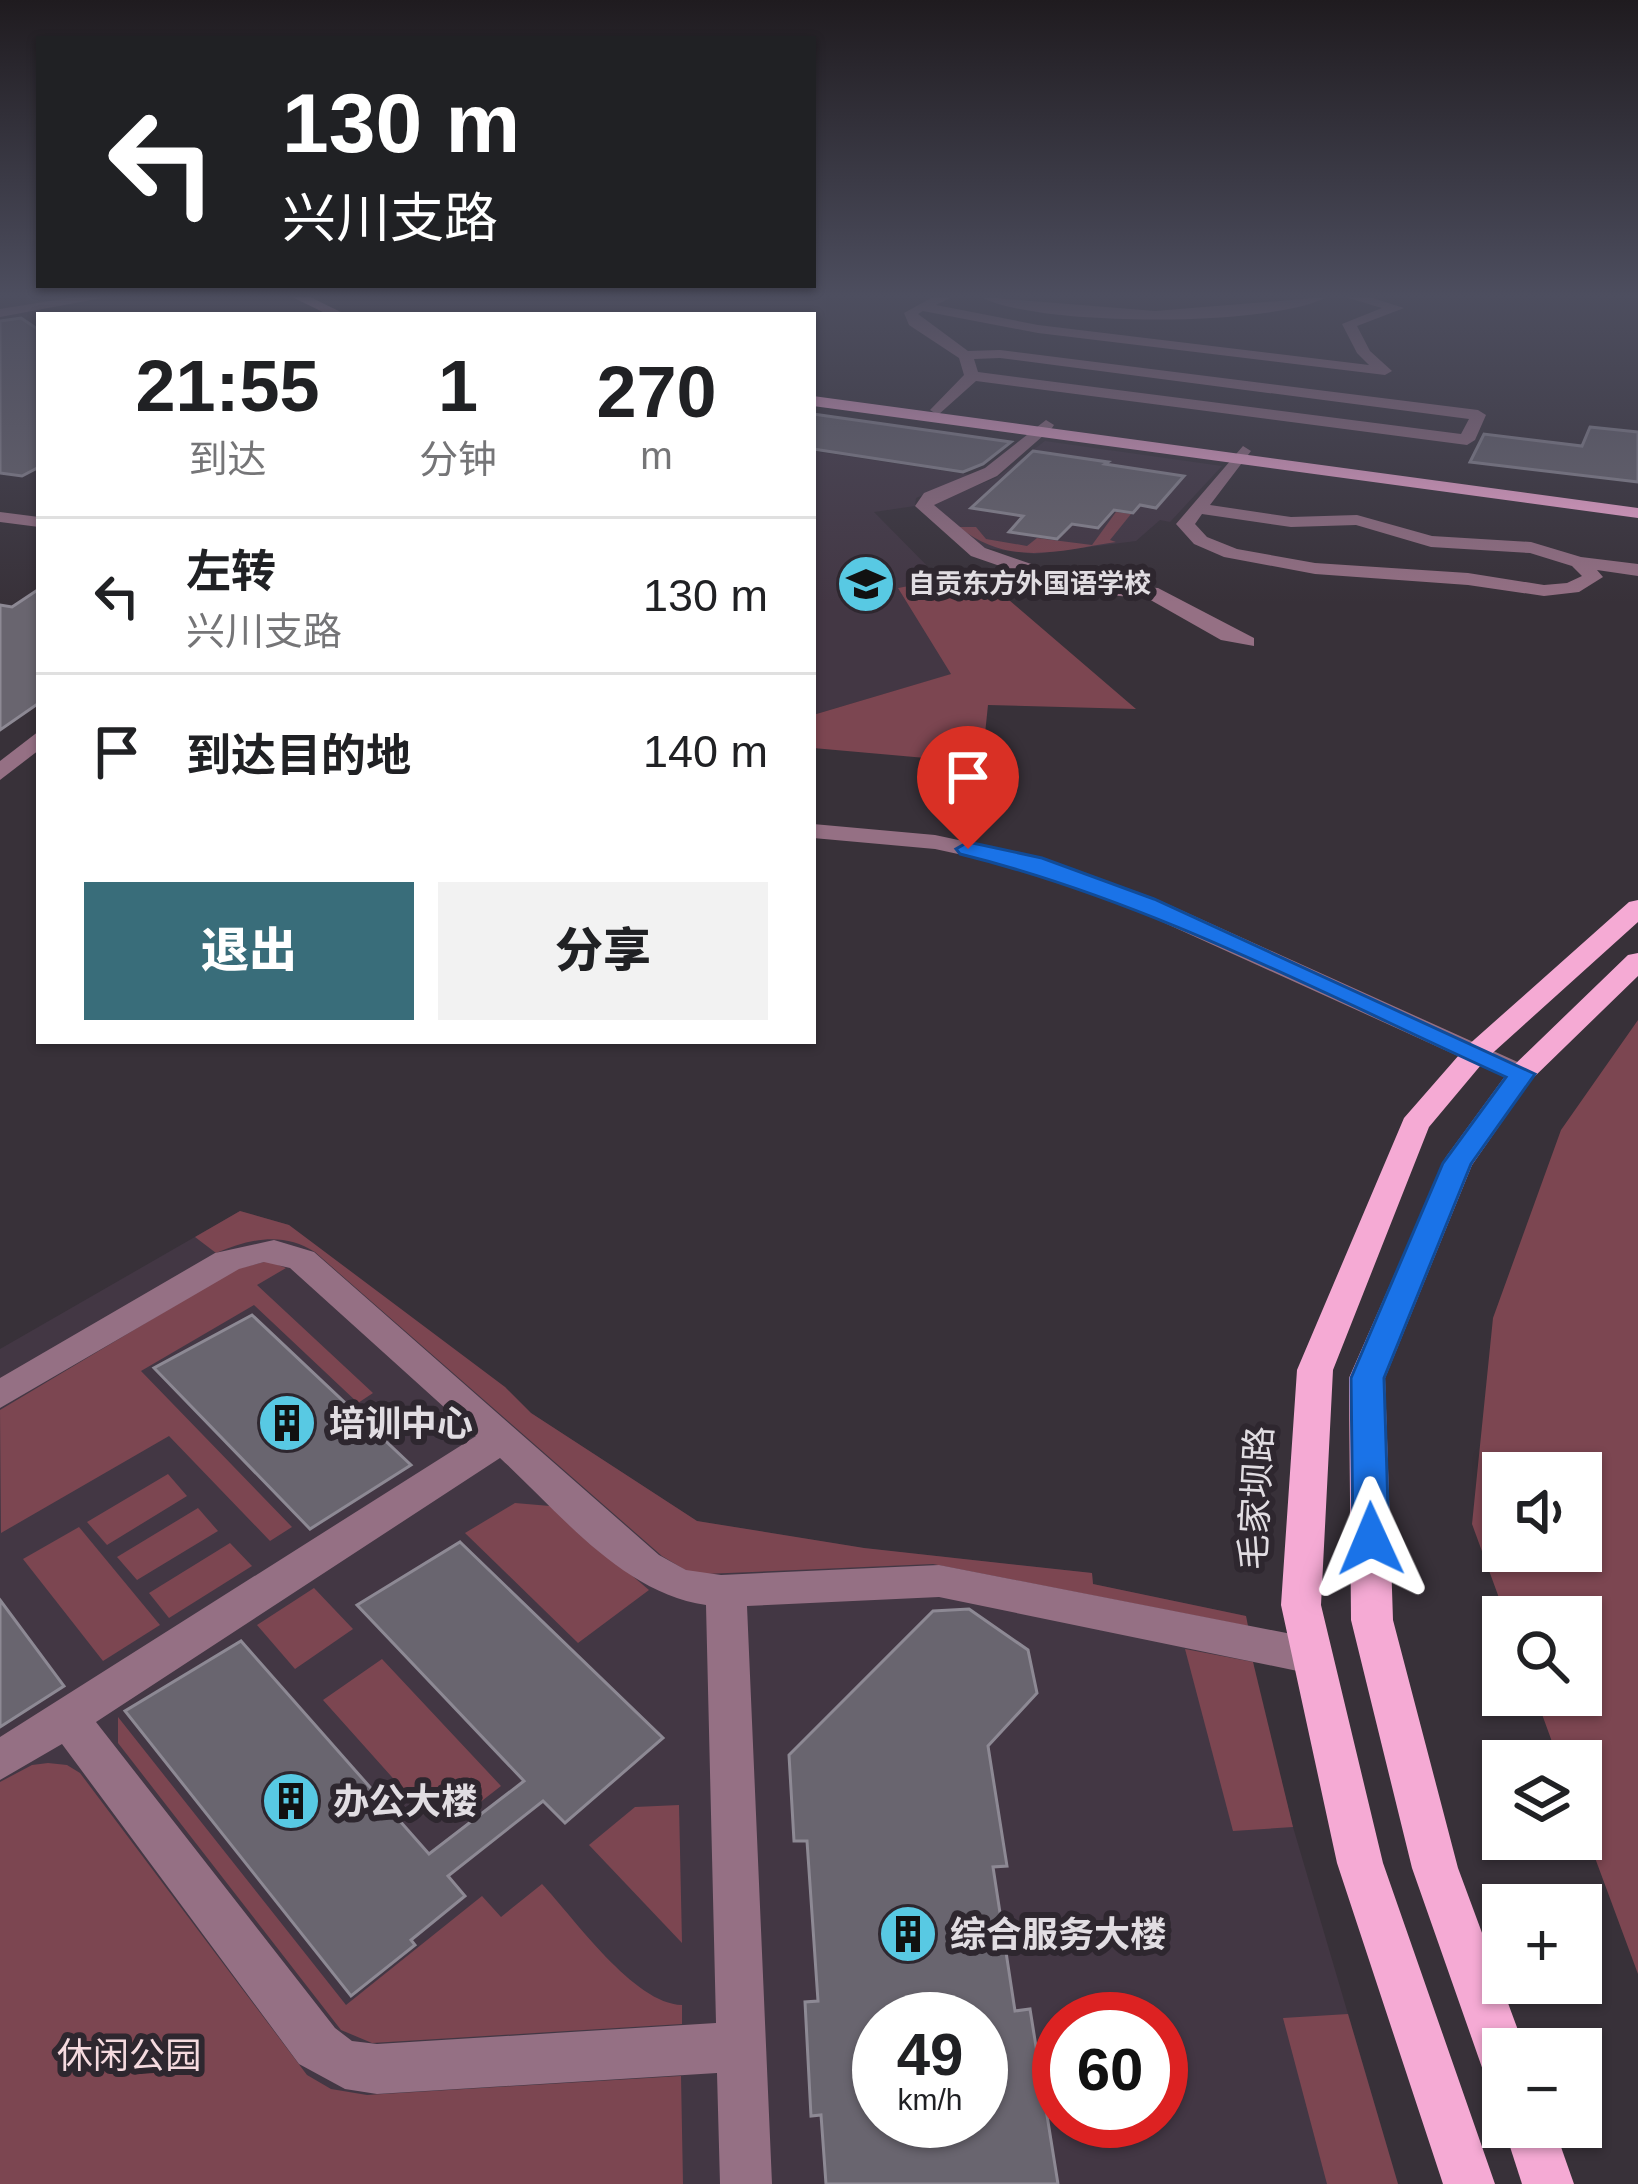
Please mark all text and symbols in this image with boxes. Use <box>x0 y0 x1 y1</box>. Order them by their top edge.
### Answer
text: 130 m <box>282 76 520 170</box>
icon: left <box>84 84 240 240</box>
text: 兴川支路 <box>282 188 498 248</box>
text: 21:55 <box>135 346 320 426</box>
text: 1 <box>438 346 478 426</box>
text: 270 <box>596 352 717 432</box>
text: m <box>640 434 673 477</box>
text: 到达 <box>188 438 267 481</box>
text: 分钟 <box>419 438 497 481</box>
text: 左转 <box>186 546 276 597</box>
school or university icon: 自贡东方外国语学校 <box>835 553 897 615</box>
icon: left <box>84 563 150 629</box>
place label: 自贡东方外国语学校 <box>908 569 1151 599</box>
text: 130 m <box>643 570 768 621</box>
text: 兴川支路 <box>186 610 342 653</box>
icon: arrive <box>84 719 150 785</box>
text: 140 m <box>643 726 768 777</box>
pin <box>917 726 1019 849</box>
text: 到达目的地 <box>186 730 411 781</box>
icon: arrive <box>935 744 1001 810</box>
button: 退出 <box>84 882 414 1020</box>
button: 分享 <box>438 882 768 1020</box>
building icon: 培训中心 <box>256 1392 318 1454</box>
place label: 培训中心 <box>329 1403 473 1444</box>
street label: 毛家坝路 <box>1232 1425 1280 1571</box>
map controls <box>1482 1452 1602 2148</box>
button: sound <box>1482 1452 1602 1572</box>
position arrow <box>1308 1476 1434 1602</box>
button: search <box>1482 1596 1602 1716</box>
button: layers <box>1482 1740 1602 1860</box>
building icon: 办公大楼 <box>260 1770 322 1832</box>
place label: 办公大楼 <box>333 1781 477 1822</box>
button: + <box>1482 1884 1602 2004</box>
building icon: 综合服务大楼 <box>877 1903 939 1965</box>
place label: 综合服务大楼 <box>950 1914 1166 1955</box>
speed limit sign: 60 <box>1032 1992 1188 2148</box>
text: 49 <box>897 2021 963 2088</box>
button: − <box>1482 2028 1602 2148</box>
park label: 休闲公园 <box>57 2035 201 2076</box>
text: km/h <box>897 2083 963 2116</box>

